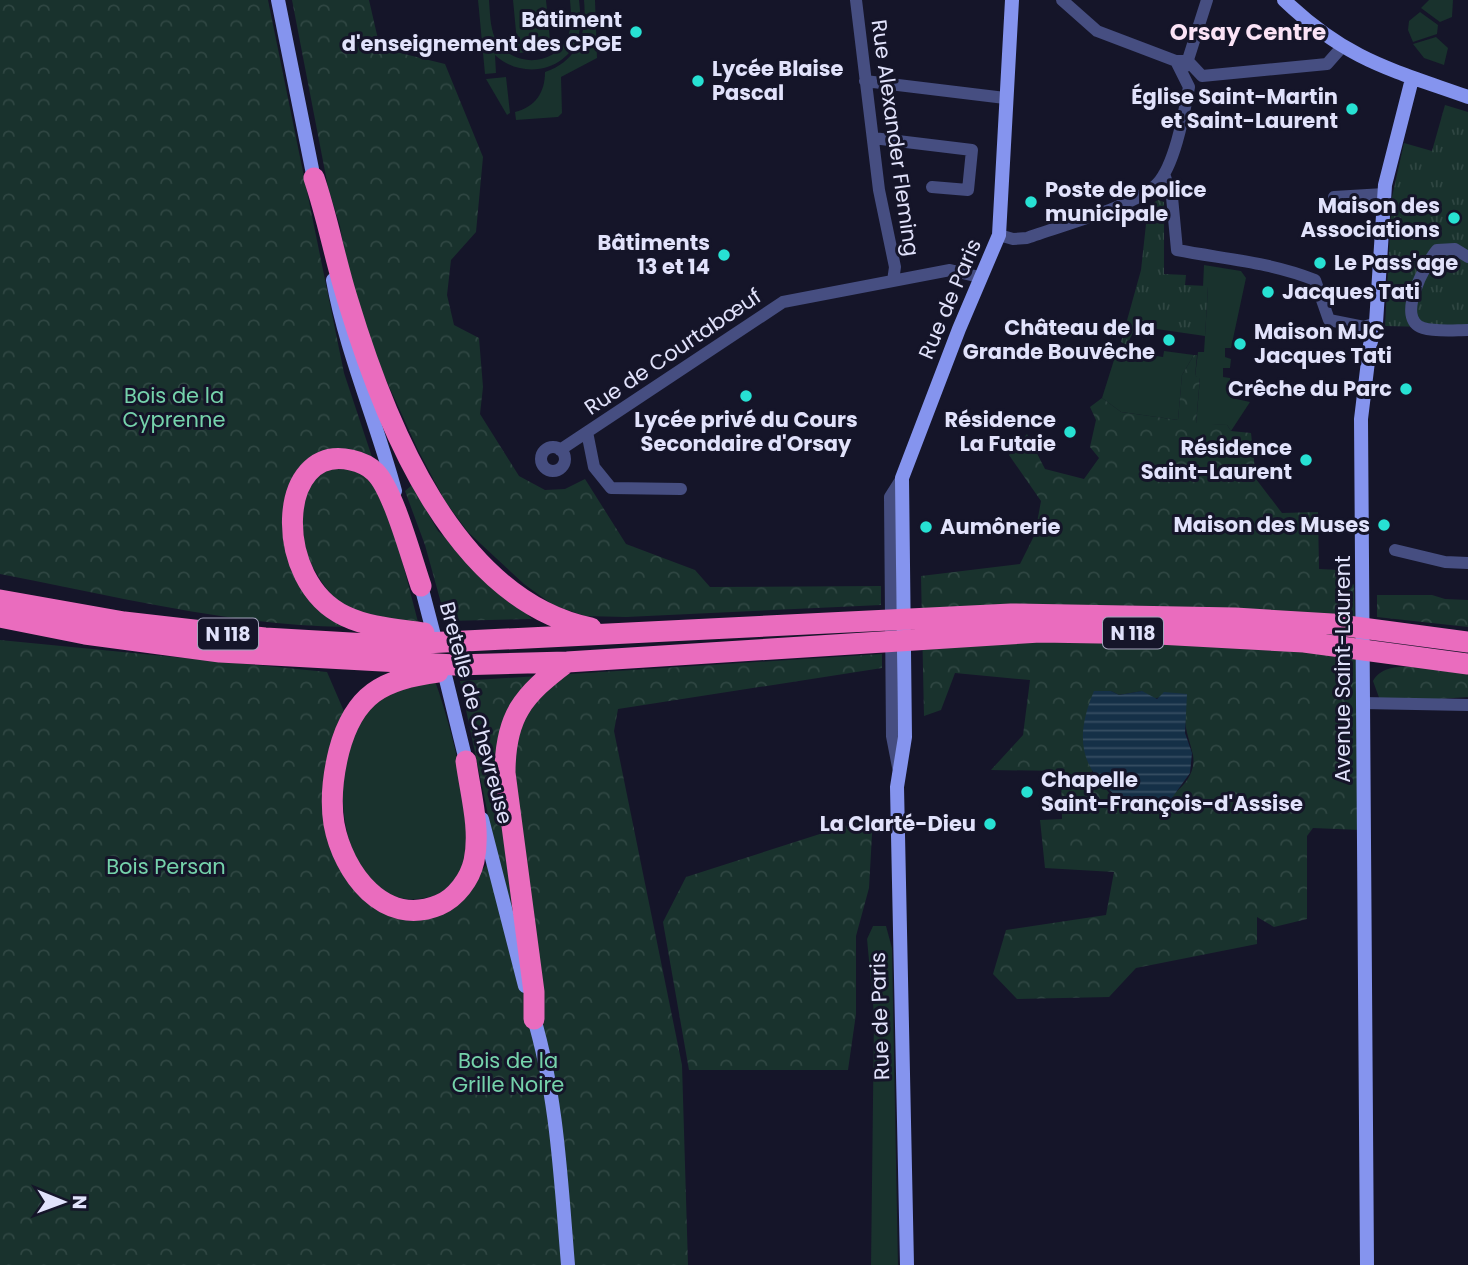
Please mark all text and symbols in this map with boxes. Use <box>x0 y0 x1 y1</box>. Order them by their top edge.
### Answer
place label: Bâtiment d'enseignement des CPGE <box>342 5 622 58</box>
district label: Orsay Centre <box>1170 16 1326 48</box>
street label: Rue Alexander Fleming <box>865 18 926 258</box>
marker: Bâtiment d'enseignement des CPGE <box>628 24 644 40</box>
place label: Lycée Blaise Pascal <box>712 54 844 107</box>
marker: Lycée Blaise Pascal <box>690 73 706 89</box>
place label: Église Saint-Martin et Saint-Laurent <box>1131 82 1338 135</box>
marker: Église Saint-Martin et Saint-Laurent <box>1344 101 1360 117</box>
place label: Poste de police municipale <box>1045 175 1206 228</box>
place label: Maison des Associations <box>1301 191 1440 244</box>
marker: Poste de police municipale <box>1023 194 1039 210</box>
marker: Maison des Associations <box>1446 210 1462 226</box>
place label: Bâtiments 13 et 14 <box>598 228 710 281</box>
street label: Rue de Paris <box>911 234 988 363</box>
marker: Bâtiments 13 et 14 <box>716 247 732 263</box>
place label: Le Pass'age <box>1334 248 1458 277</box>
marker: Le Pass'age <box>1312 255 1328 271</box>
place label: Jacques Tati <box>1282 277 1420 306</box>
street label: Rue de Courtabœuf <box>579 281 767 422</box>
marker: Jacques Tati <box>1260 284 1276 300</box>
place label: Château de la Grande Bouvêche <box>963 313 1155 366</box>
place label: Maison MJC Jacques Tati <box>1254 317 1392 370</box>
marker: Château de la Grande Bouvêche <box>1161 332 1177 348</box>
marker: Maison MJC Jacques Tati <box>1232 336 1248 352</box>
place label: Crêche du Parc <box>1228 374 1392 403</box>
park label: Bois de la Cyprenne <box>123 381 225 434</box>
marker: Crêche du Parc <box>1398 381 1414 397</box>
marker: Lycée privé du Cours Secondaire d'Orsay <box>738 388 754 404</box>
place label: Lycée privé du Cours Secondaire d'Orsay <box>634 405 858 458</box>
place label: Résidence La Futaie <box>944 405 1056 458</box>
marker: Résidence La Futaie <box>1062 424 1078 440</box>
place label: Résidence Saint-Laurent <box>1141 433 1292 486</box>
marker: Résidence Saint-Laurent <box>1298 452 1314 468</box>
place label: Maison des Muses <box>1173 510 1370 539</box>
place label: Aumônerie <box>940 512 1061 541</box>
marker: Maison des Muses <box>1376 517 1392 533</box>
marker: Aumônerie <box>918 519 934 535</box>
street label: Avenue Saint-Laurent <box>1328 555 1357 783</box>
street label: Bretelle de Chevreuse <box>433 599 520 827</box>
road number: N 118 <box>198 618 258 650</box>
road number: N 118 <box>1103 618 1163 648</box>
place label: Chapelle Saint-François-d'Assise <box>1041 765 1303 818</box>
marker: Chapelle Saint-François-d'Assise <box>1019 784 1035 800</box>
place label: La Clarté-Dieu <box>820 809 976 838</box>
marker: La Clarté-Dieu <box>982 816 998 832</box>
park label: Bois Persan <box>106 852 226 881</box>
street label: Rue de Paris <box>863 952 896 1080</box>
park label: Bois de la Grille Noire <box>452 1046 564 1099</box>
north arrow <box>28 1167 98 1237</box>
text: N <box>66 1195 93 1210</box>

